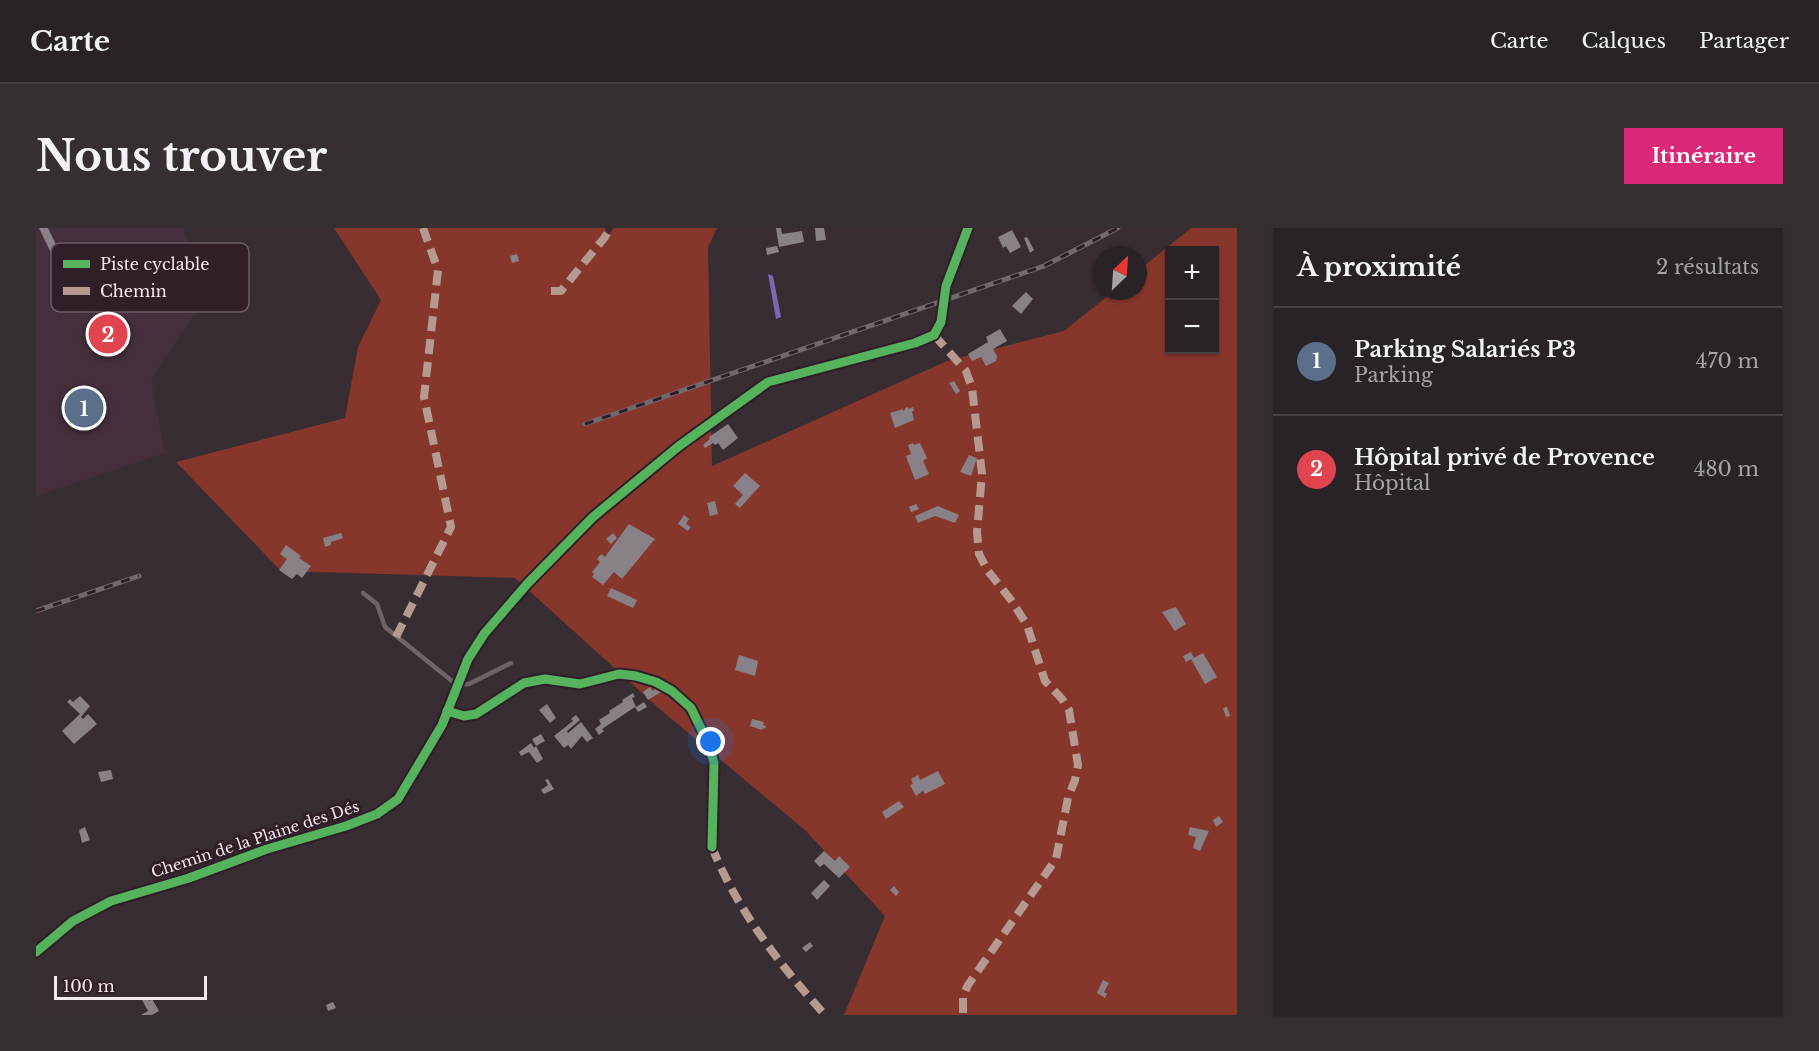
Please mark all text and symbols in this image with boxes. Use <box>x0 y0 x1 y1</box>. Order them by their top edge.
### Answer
text: Carte <box>30 24 110 59</box>
text: Carte <box>1490 28 1548 54</box>
text: Calques <box>1581 28 1666 54</box>
text: Partager <box>1699 28 1789 54</box>
button: Itinéraire <box>1624 128 1783 184</box>
text: Nous trouver <box>36 130 327 182</box>
legend <box>51 243 249 312</box>
north arrow <box>1093 246 1147 300</box>
map controls <box>1165 246 1219 354</box>
button: + <box>1165 246 1219 300</box>
text: À proximité <box>1297 251 1461 283</box>
text: Piste cyclable <box>100 254 209 274</box>
text: 2 résultats <box>1656 255 1759 279</box>
text: Chemin <box>100 281 167 301</box>
button: − <box>1165 300 1219 354</box>
pin: 2 <box>88 312 128 356</box>
text: Parking Salariés P3 <box>1354 336 1576 363</box>
text: 1 <box>1312 349 1321 373</box>
text: 470 m <box>1696 349 1759 373</box>
text: Parking <box>1354 363 1433 387</box>
pin: 1 <box>64 386 104 430</box>
text: Hôpital privé de Provence <box>1354 444 1655 471</box>
text: 2 <box>1310 457 1323 481</box>
text: 480 m <box>1694 457 1759 481</box>
text: Hôpital <box>1354 471 1431 495</box>
your location <box>696 727 725 756</box>
street label: Chemin de la Plaine des Dés <box>149 796 362 882</box>
scale bar <box>54 973 207 1000</box>
text: 100 m <box>63 976 115 996</box>

